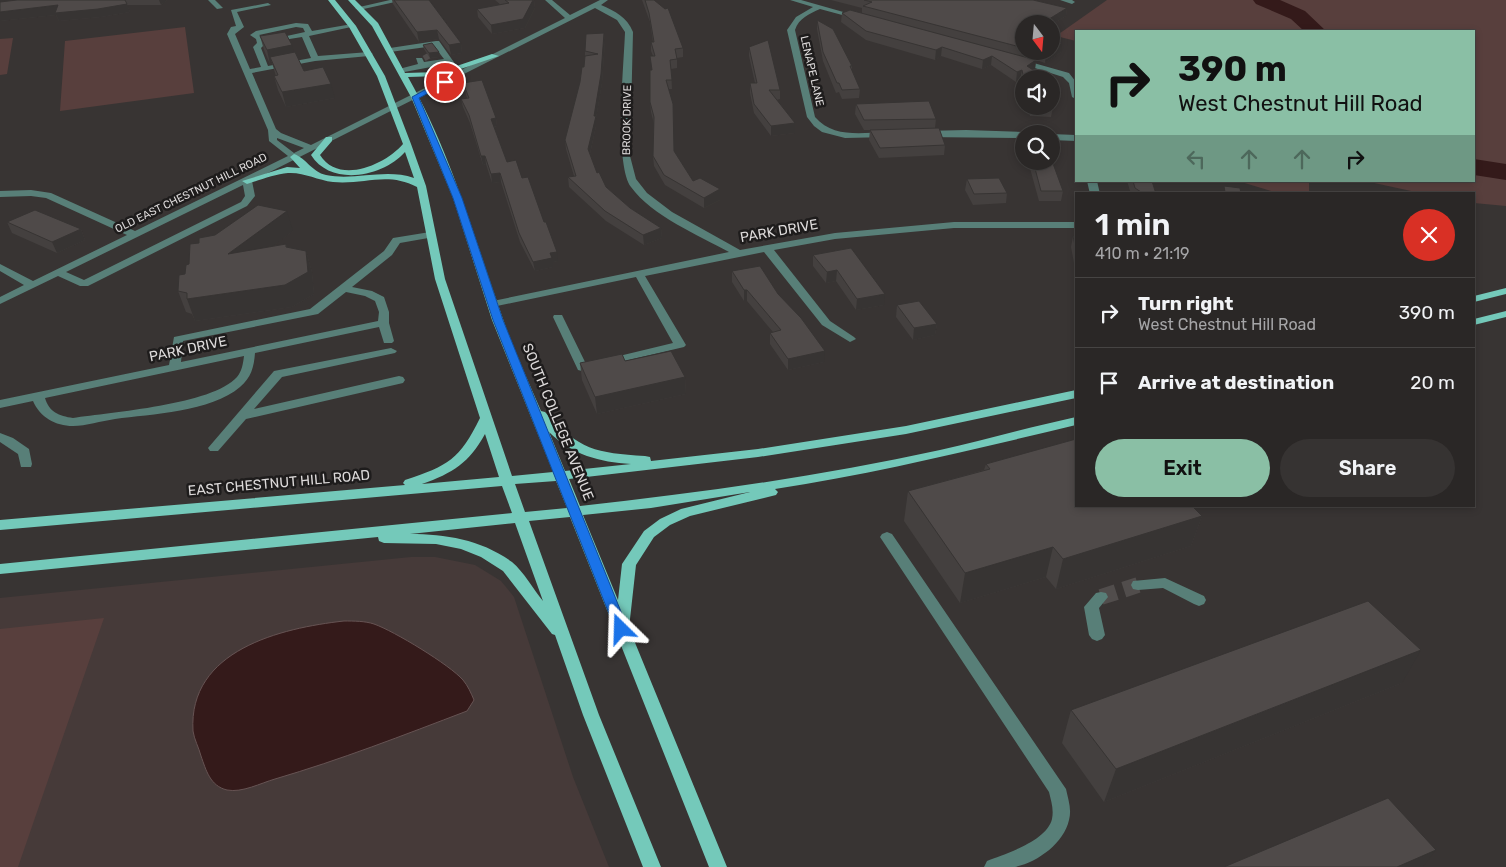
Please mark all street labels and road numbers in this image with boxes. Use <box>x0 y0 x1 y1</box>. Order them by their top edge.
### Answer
street label: LENAPE LANE <box>798 34 827 108</box>
street label: BROOK DRIVE <box>620 84 634 155</box>
street label: OLD EAST CHESTNUT HILL ROAD <box>113 150 269 236</box>
street label: PARK DRIVE <box>739 216 819 246</box>
street label: PARK DRIVE <box>148 332 228 366</box>
street label: SOUTH COLLEGE AVENUE <box>519 341 597 503</box>
street label: EAST CHESTNUT HILL ROAD <box>187 467 371 499</box>

